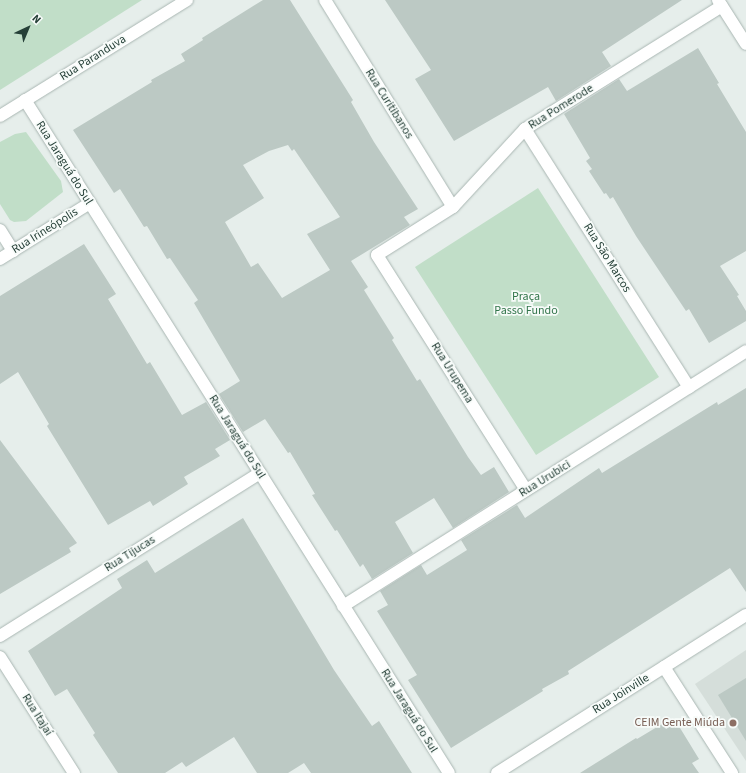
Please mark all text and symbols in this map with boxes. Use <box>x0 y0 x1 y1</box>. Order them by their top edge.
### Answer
north arrow <box>8 8 48 48</box>
text: N <box>29 11 45 27</box>
street label: Rua Paranduva <box>57 32 129 84</box>
street label: Rua Curitibanos <box>362 66 416 142</box>
street label: Rua Pomerode <box>526 81 596 133</box>
street label: Rua Jaraguá do Sul <box>32 118 96 208</box>
street label: Rua Irineópolis <box>9 205 81 257</box>
street label: Rua São Marcos <box>580 221 634 295</box>
park label: Praça Passo Fundo <box>494 290 558 318</box>
street label: Rua Urupema <box>428 340 476 406</box>
street label: Rua Jaraguá do Sul <box>205 392 269 482</box>
street label: Rua Urubici <box>516 457 574 501</box>
street label: Rua Tijucas <box>102 533 158 575</box>
street label: Rua Jaraguá do Sul <box>377 666 441 756</box>
street label: Rua Joinville <box>590 671 652 717</box>
street label: Rua Itajaí <box>19 691 55 739</box>
place label: CEIM Gente Miúda <box>634 716 725 730</box>
marker: CEIM Gente Miúda <box>728 718 738 728</box>

